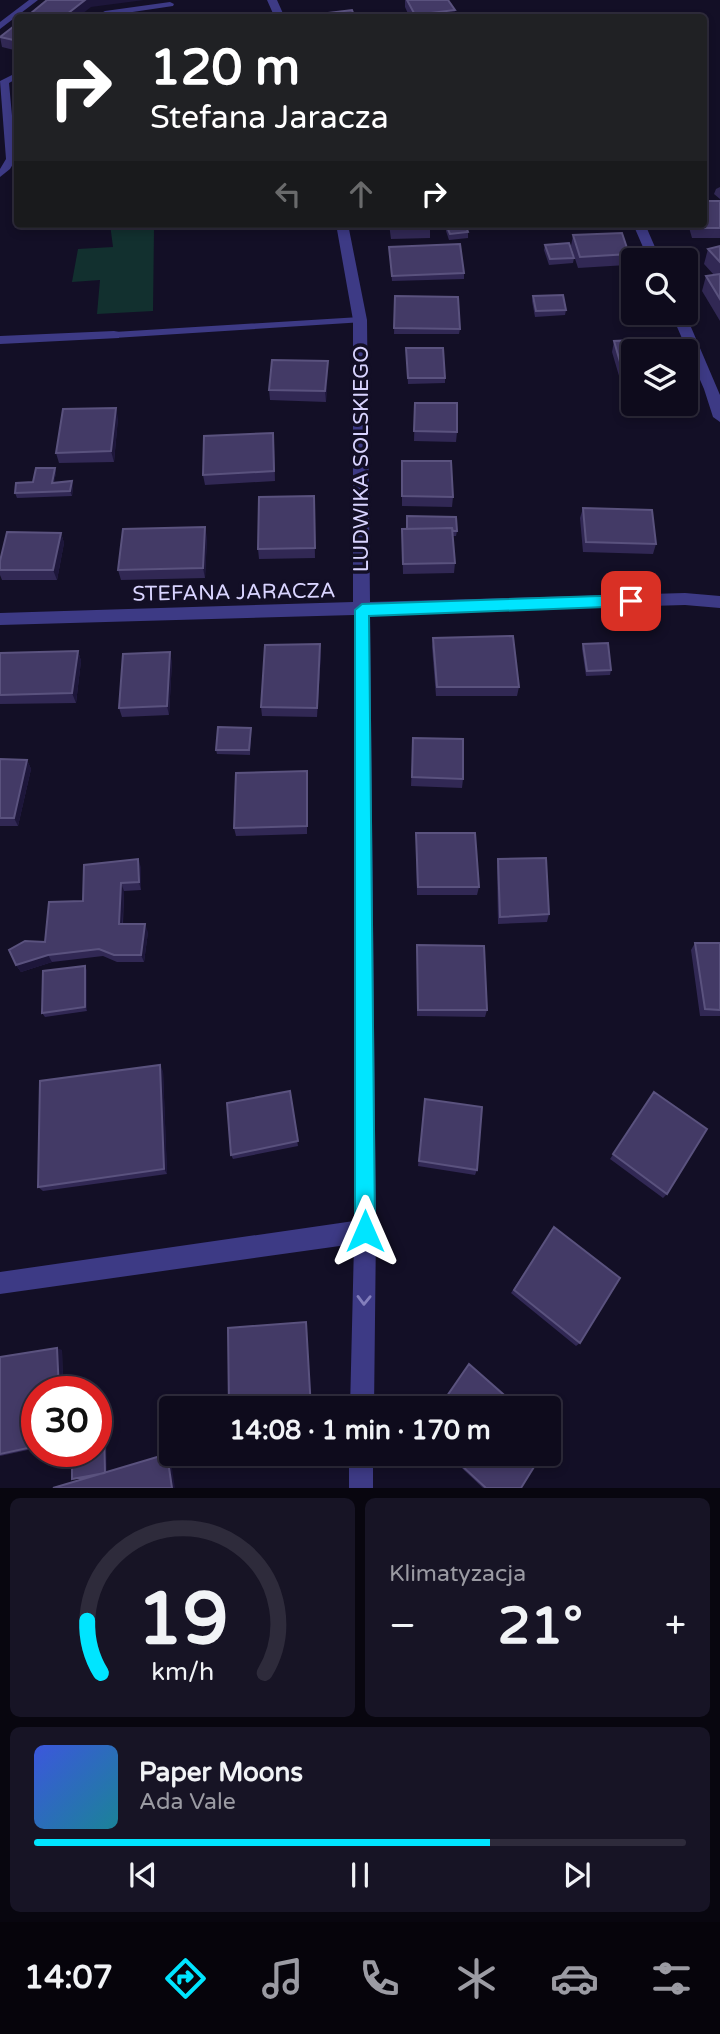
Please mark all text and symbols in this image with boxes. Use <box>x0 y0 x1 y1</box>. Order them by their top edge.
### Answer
text: 120 m <box>150 39 300 98</box>
icon: right <box>35 42 126 133</box>
text: Stefana Jaracza <box>150 99 389 137</box>
icon: left <box>269 175 307 213</box>
icon: ahead <box>342 175 380 213</box>
icon: right <box>415 175 453 213</box>
map controls <box>621 248 698 416</box>
button: search <box>621 248 698 325</box>
button: layers <box>621 339 698 416</box>
street label: LUDWIKA SOLSKIEGO <box>349 346 374 572</box>
pin <box>601 571 661 631</box>
street label: STEFANA JARACZA <box>132 578 336 607</box>
icon: arrive <box>612 582 650 620</box>
position arrow <box>328 1194 402 1268</box>
one-way arrow <box>356 1295 372 1305</box>
speed limit sign: 30 <box>21 1376 112 1467</box>
text: 14:08 · 1 min · 170 m <box>229 1415 491 1446</box>
text: Klimatyzacja <box>389 1560 526 1588</box>
text: 19 <box>137 1577 228 1665</box>
text: 21° <box>498 1595 583 1658</box>
text: − <box>389 1603 416 1649</box>
text: + <box>665 1603 686 1649</box>
text: km/h <box>151 1657 214 1687</box>
text: Paper Moons <box>139 1757 303 1788</box>
text: Ada Vale <box>139 1788 236 1816</box>
icon: previous <box>124 1856 162 1894</box>
icon: pause <box>341 1856 379 1894</box>
icon: next <box>558 1856 596 1894</box>
icon: directions <box>161 1954 210 2003</box>
icon: music <box>258 1954 307 2003</box>
icon: phone <box>355 1954 404 2003</box>
icon: climate <box>452 1954 501 2003</box>
icon: car <box>550 1954 599 2003</box>
icon: filters <box>647 1954 696 2003</box>
text: 14:07 <box>24 1959 113 1997</box>

